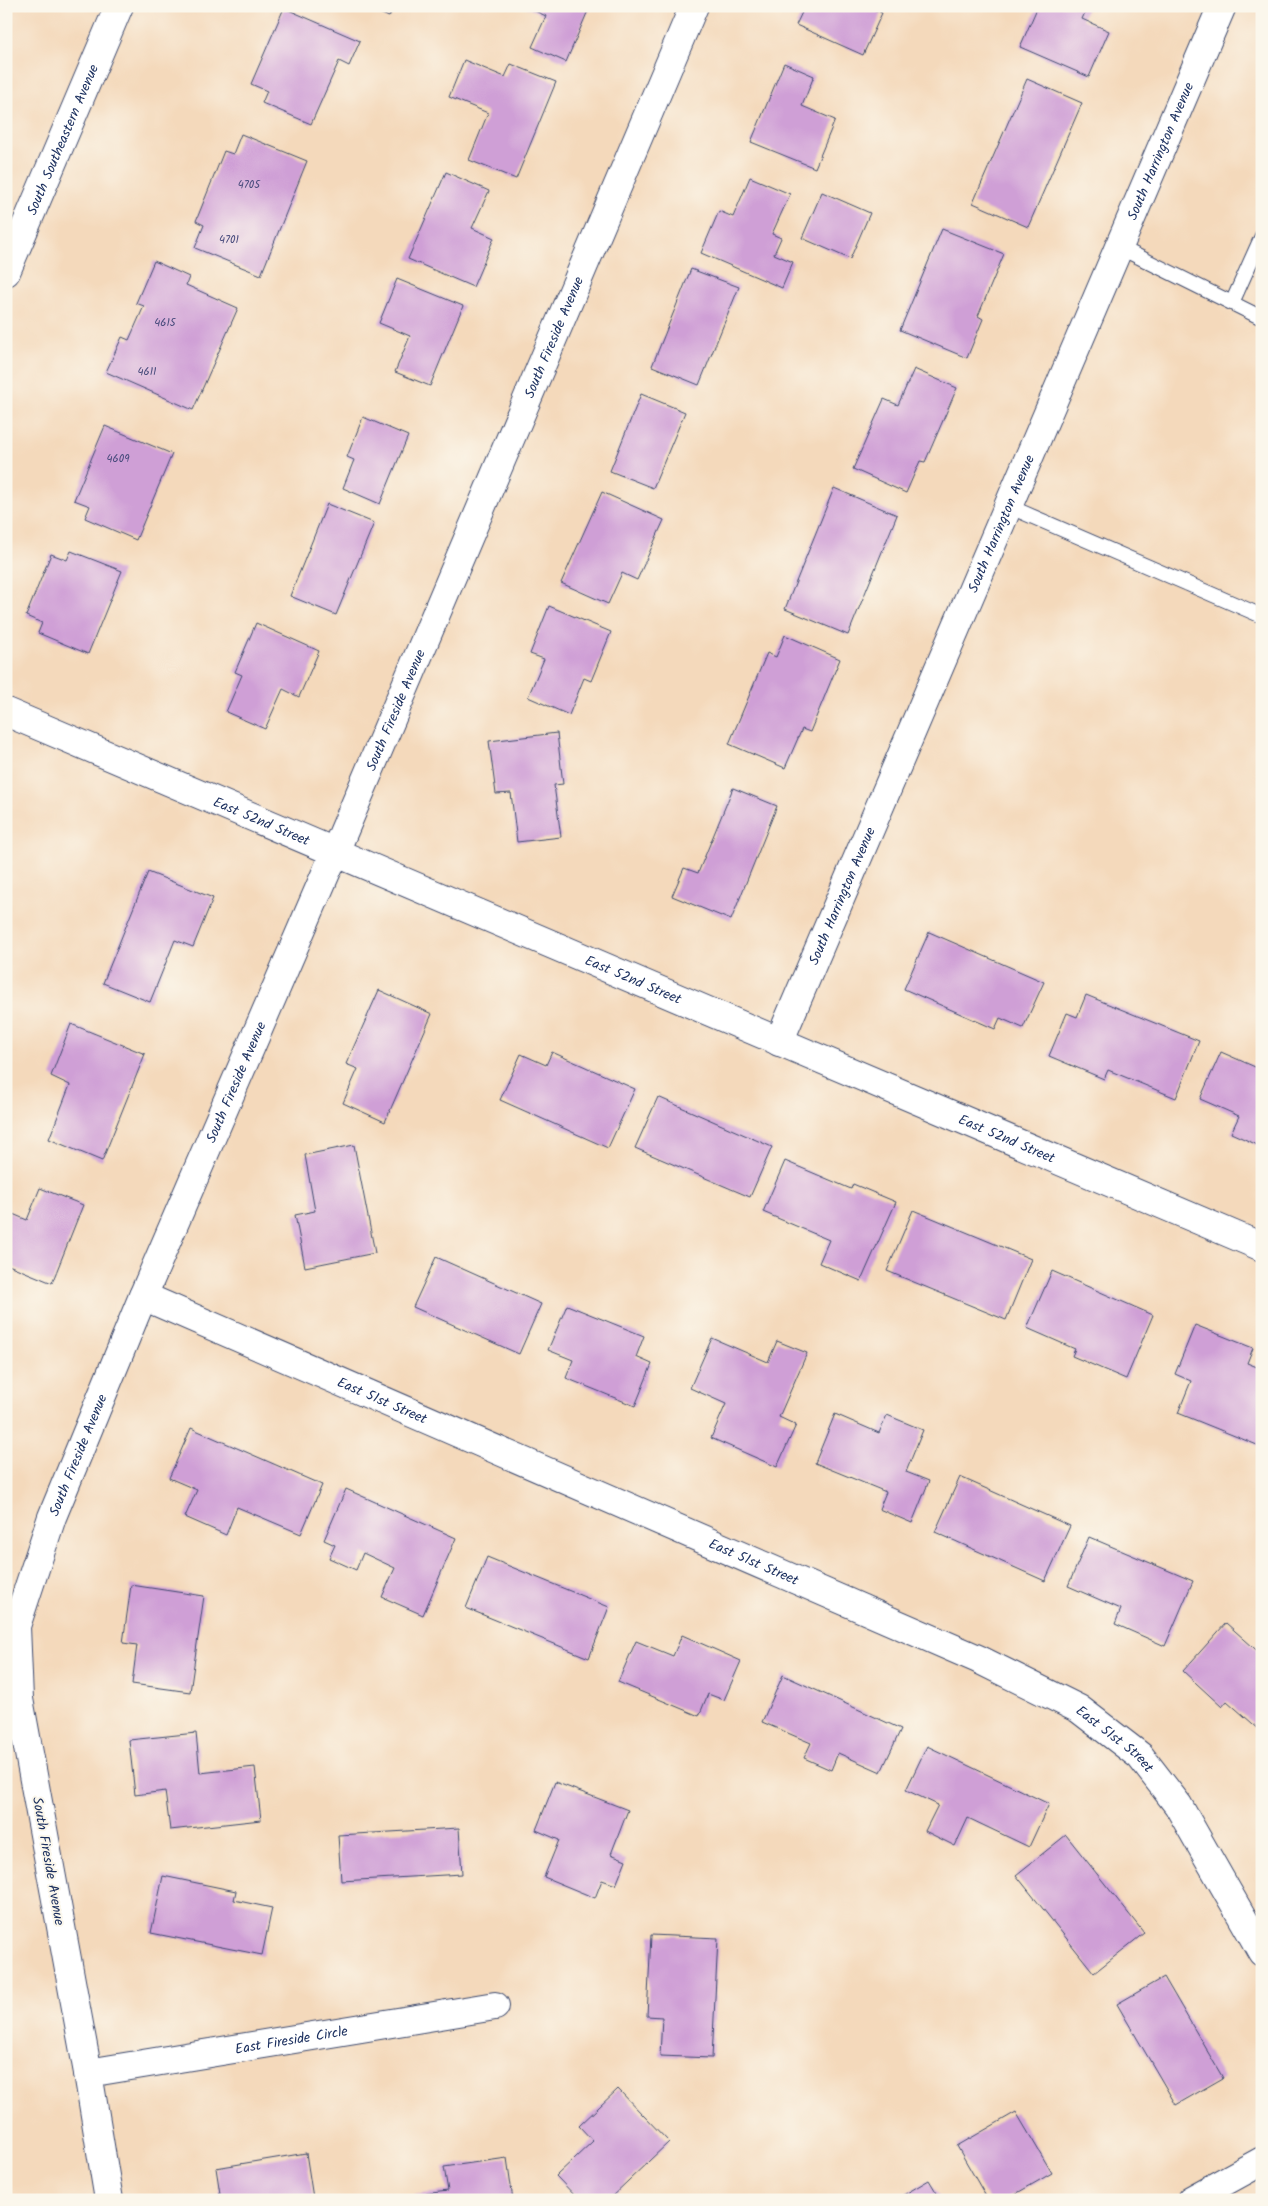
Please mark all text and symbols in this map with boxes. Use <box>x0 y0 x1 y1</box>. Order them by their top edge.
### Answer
street label: South Southeastern Avenue <box>21 60 105 219</box>
street label: South Harrington Avenue <box>1122 78 1200 224</box>
house number: 4705 <box>238 176 261 194</box>
house number: 4701 <box>219 231 239 249</box>
street label: South Fireside Avenue <box>519 273 590 402</box>
house number: 4615 <box>154 314 177 332</box>
house number: 4611 <box>137 363 157 381</box>
house number: 4609 <box>106 450 130 468</box>
street label: South Harrington Avenue <box>962 451 1041 596</box>
street label: South Fireside Avenue <box>361 645 432 775</box>
street label: East 52nd Street <box>210 792 314 852</box>
street label: South Harrington Avenue <box>803 823 882 969</box>
street label: East 52nd Street <box>581 950 685 1011</box>
street label: South Fireside Avenue <box>201 1018 273 1147</box>
street label: East 52nd Street <box>955 1109 1059 1170</box>
street label: East 51st Street <box>333 1372 431 1430</box>
street label: South Fireside Avenue <box>44 1390 114 1520</box>
street label: East 51st Street <box>705 1533 802 1592</box>
street label: East 51st Street <box>1071 1700 1159 1778</box>
street label: South Fireside Avenue <box>26 1795 70 1928</box>
street label: East Fireside Circle <box>233 2020 350 2061</box>

